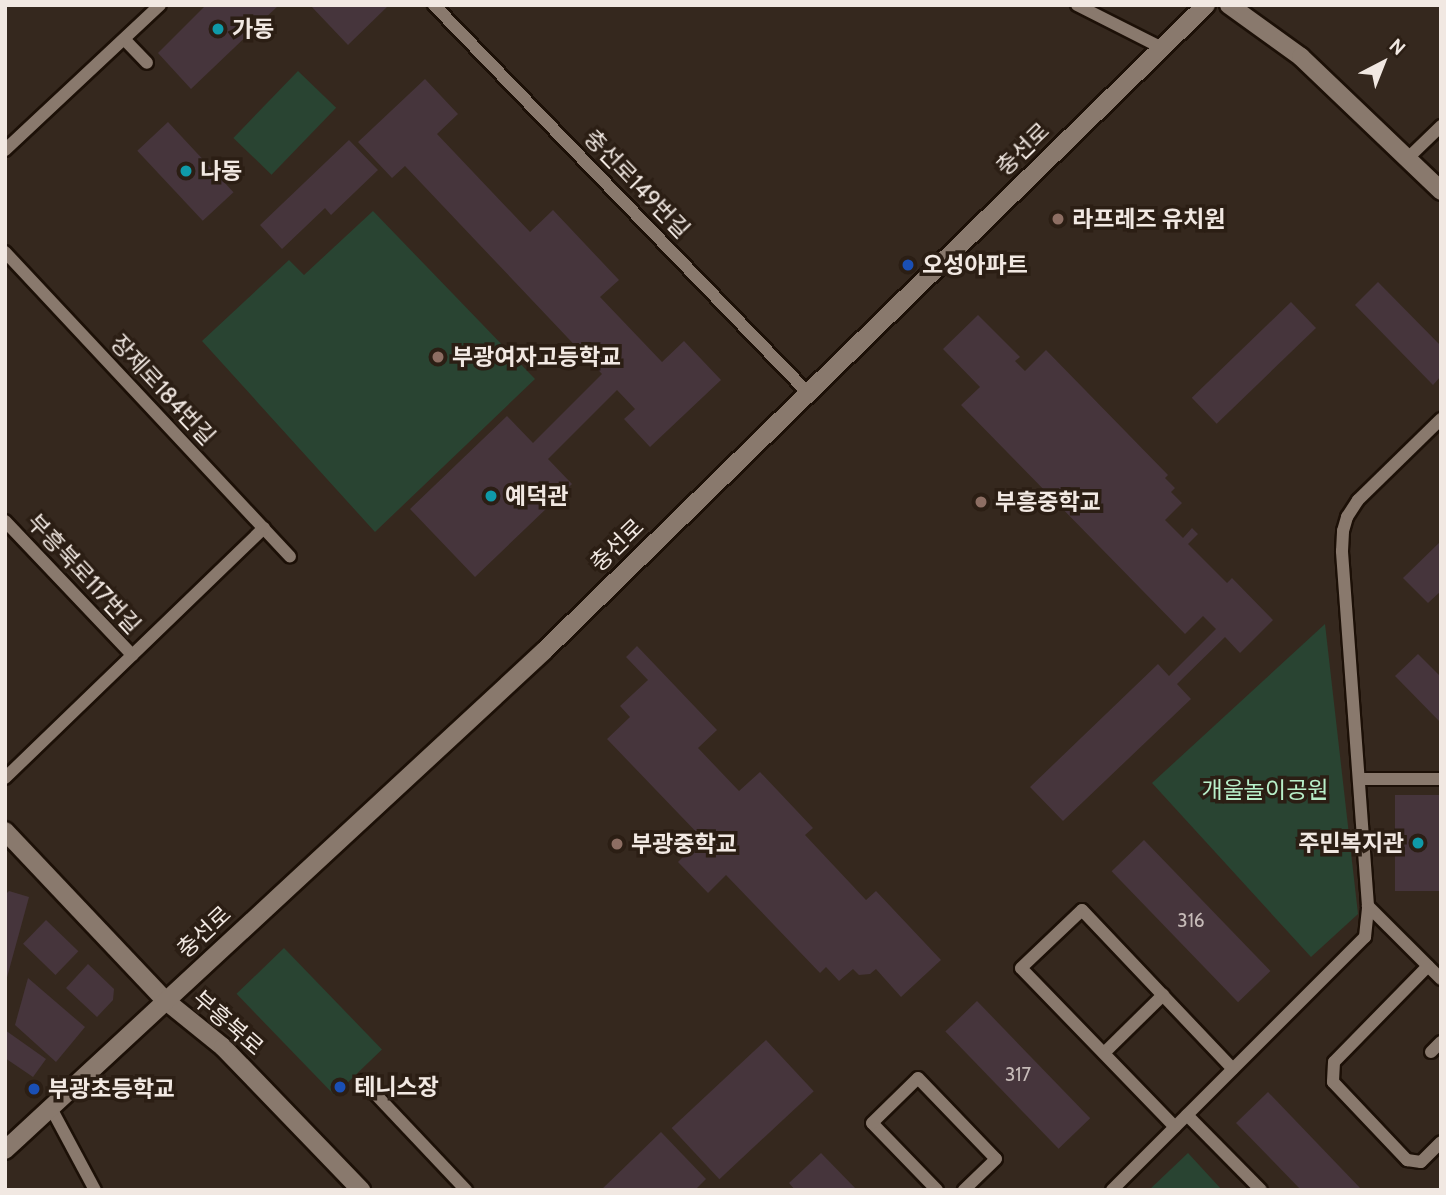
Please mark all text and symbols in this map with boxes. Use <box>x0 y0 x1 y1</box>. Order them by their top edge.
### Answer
place label: 가동 <box>232 15 274 43</box>
marker: 가동 <box>210 21 226 37</box>
north arrow <box>1348 28 1418 98</box>
text: N <box>1385 34 1410 60</box>
street label: 충선로 <box>991 117 1055 181</box>
street label: 충선로149번길 <box>579 124 695 244</box>
place label: 나동 <box>200 157 242 185</box>
marker: 나동 <box>178 163 194 179</box>
place label: 라프레즈 유치원 <box>1072 205 1225 233</box>
marker: 라프레즈 유치원 <box>1050 211 1066 227</box>
place label: 오성아파트 <box>922 251 1028 279</box>
marker: 오성아파트 <box>900 257 916 273</box>
street label: 장제로184번길 <box>105 329 221 451</box>
place label: 부광여자고등학교 <box>452 343 621 371</box>
marker: 부광여자고등학교 <box>430 349 446 365</box>
place label: 예덕관 <box>505 482 568 510</box>
marker: 예덕관 <box>483 488 499 504</box>
place label: 부흥중학교 <box>995 488 1101 516</box>
marker: 부흥중학교 <box>973 494 989 510</box>
street label: 부흥북로117번길 <box>22 508 146 640</box>
street label: 충선로 <box>585 513 649 577</box>
park label: 개울놀이공원 <box>1202 776 1328 804</box>
place label: 주민복지관 <box>1298 829 1404 857</box>
place label: 부광중학교 <box>631 830 737 858</box>
marker: 주민복지관 <box>1410 835 1426 851</box>
marker: 부광중학교 <box>609 836 625 852</box>
street label: 충선로 <box>171 900 237 964</box>
house number: 316 <box>1177 910 1205 932</box>
street label: 부흥북로 <box>187 985 269 1061</box>
house number: 317 <box>1005 1064 1031 1086</box>
place label: 테니스장 <box>354 1073 439 1101</box>
place label: 부광초등학교 <box>48 1075 175 1103</box>
marker: 테니스장 <box>332 1079 348 1095</box>
marker: 부광초등학교 <box>26 1081 42 1097</box>

